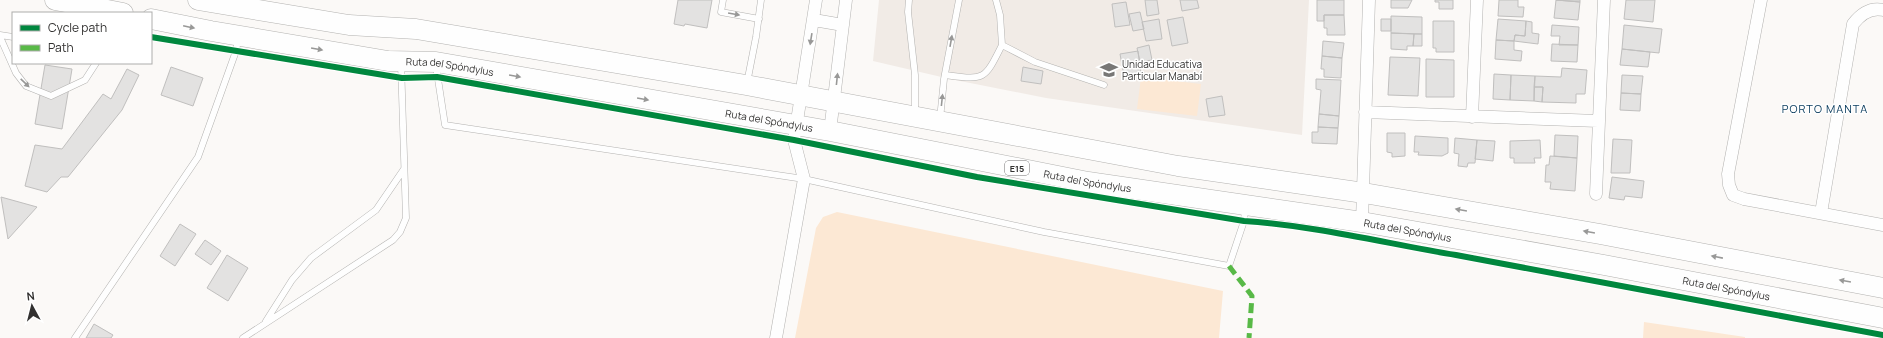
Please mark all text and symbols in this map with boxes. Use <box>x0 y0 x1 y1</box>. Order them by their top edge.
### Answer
one-way arrow <box>728 11 740 17</box>
legend <box>12 12 152 64</box>
text: Cycle path <box>48 19 107 36</box>
one-way arrow <box>183 24 195 30</box>
one-way arrow <box>808 33 814 45</box>
one-way arrow <box>948 35 954 47</box>
text: Path <box>48 39 74 56</box>
one-way arrow <box>311 46 323 52</box>
street label: Ruta del Spóndylus <box>406 54 495 79</box>
place label: Unidad Educativa Particular Manabí <box>1122 57 1203 83</box>
school or university icon: Unidad Educativa Particular Manabí <box>1099 60 1119 80</box>
one-way arrow <box>509 73 521 79</box>
one-way arrow <box>834 73 840 85</box>
one-way arrow <box>20 78 30 88</box>
one-way arrow <box>939 94 945 106</box>
one-way arrow <box>637 96 649 102</box>
district label: PORTO MANTA <box>1782 101 1868 116</box>
street label: Ruta del Spóndylus <box>724 106 814 135</box>
road number: E15 <box>1005 161 1029 175</box>
street label: Ruta del Spóndylus <box>1042 166 1132 195</box>
one-way arrow <box>1455 207 1467 213</box>
street label: Ruta del Spóndylus <box>1363 215 1453 245</box>
one-way arrow <box>1583 229 1595 235</box>
one-way arrow <box>1711 254 1723 260</box>
street label: Ruta del Spóndylus <box>1682 273 1771 303</box>
one-way arrow <box>1838 278 1851 284</box>
north arrow <box>12 286 52 326</box>
text: N <box>26 288 36 304</box>

